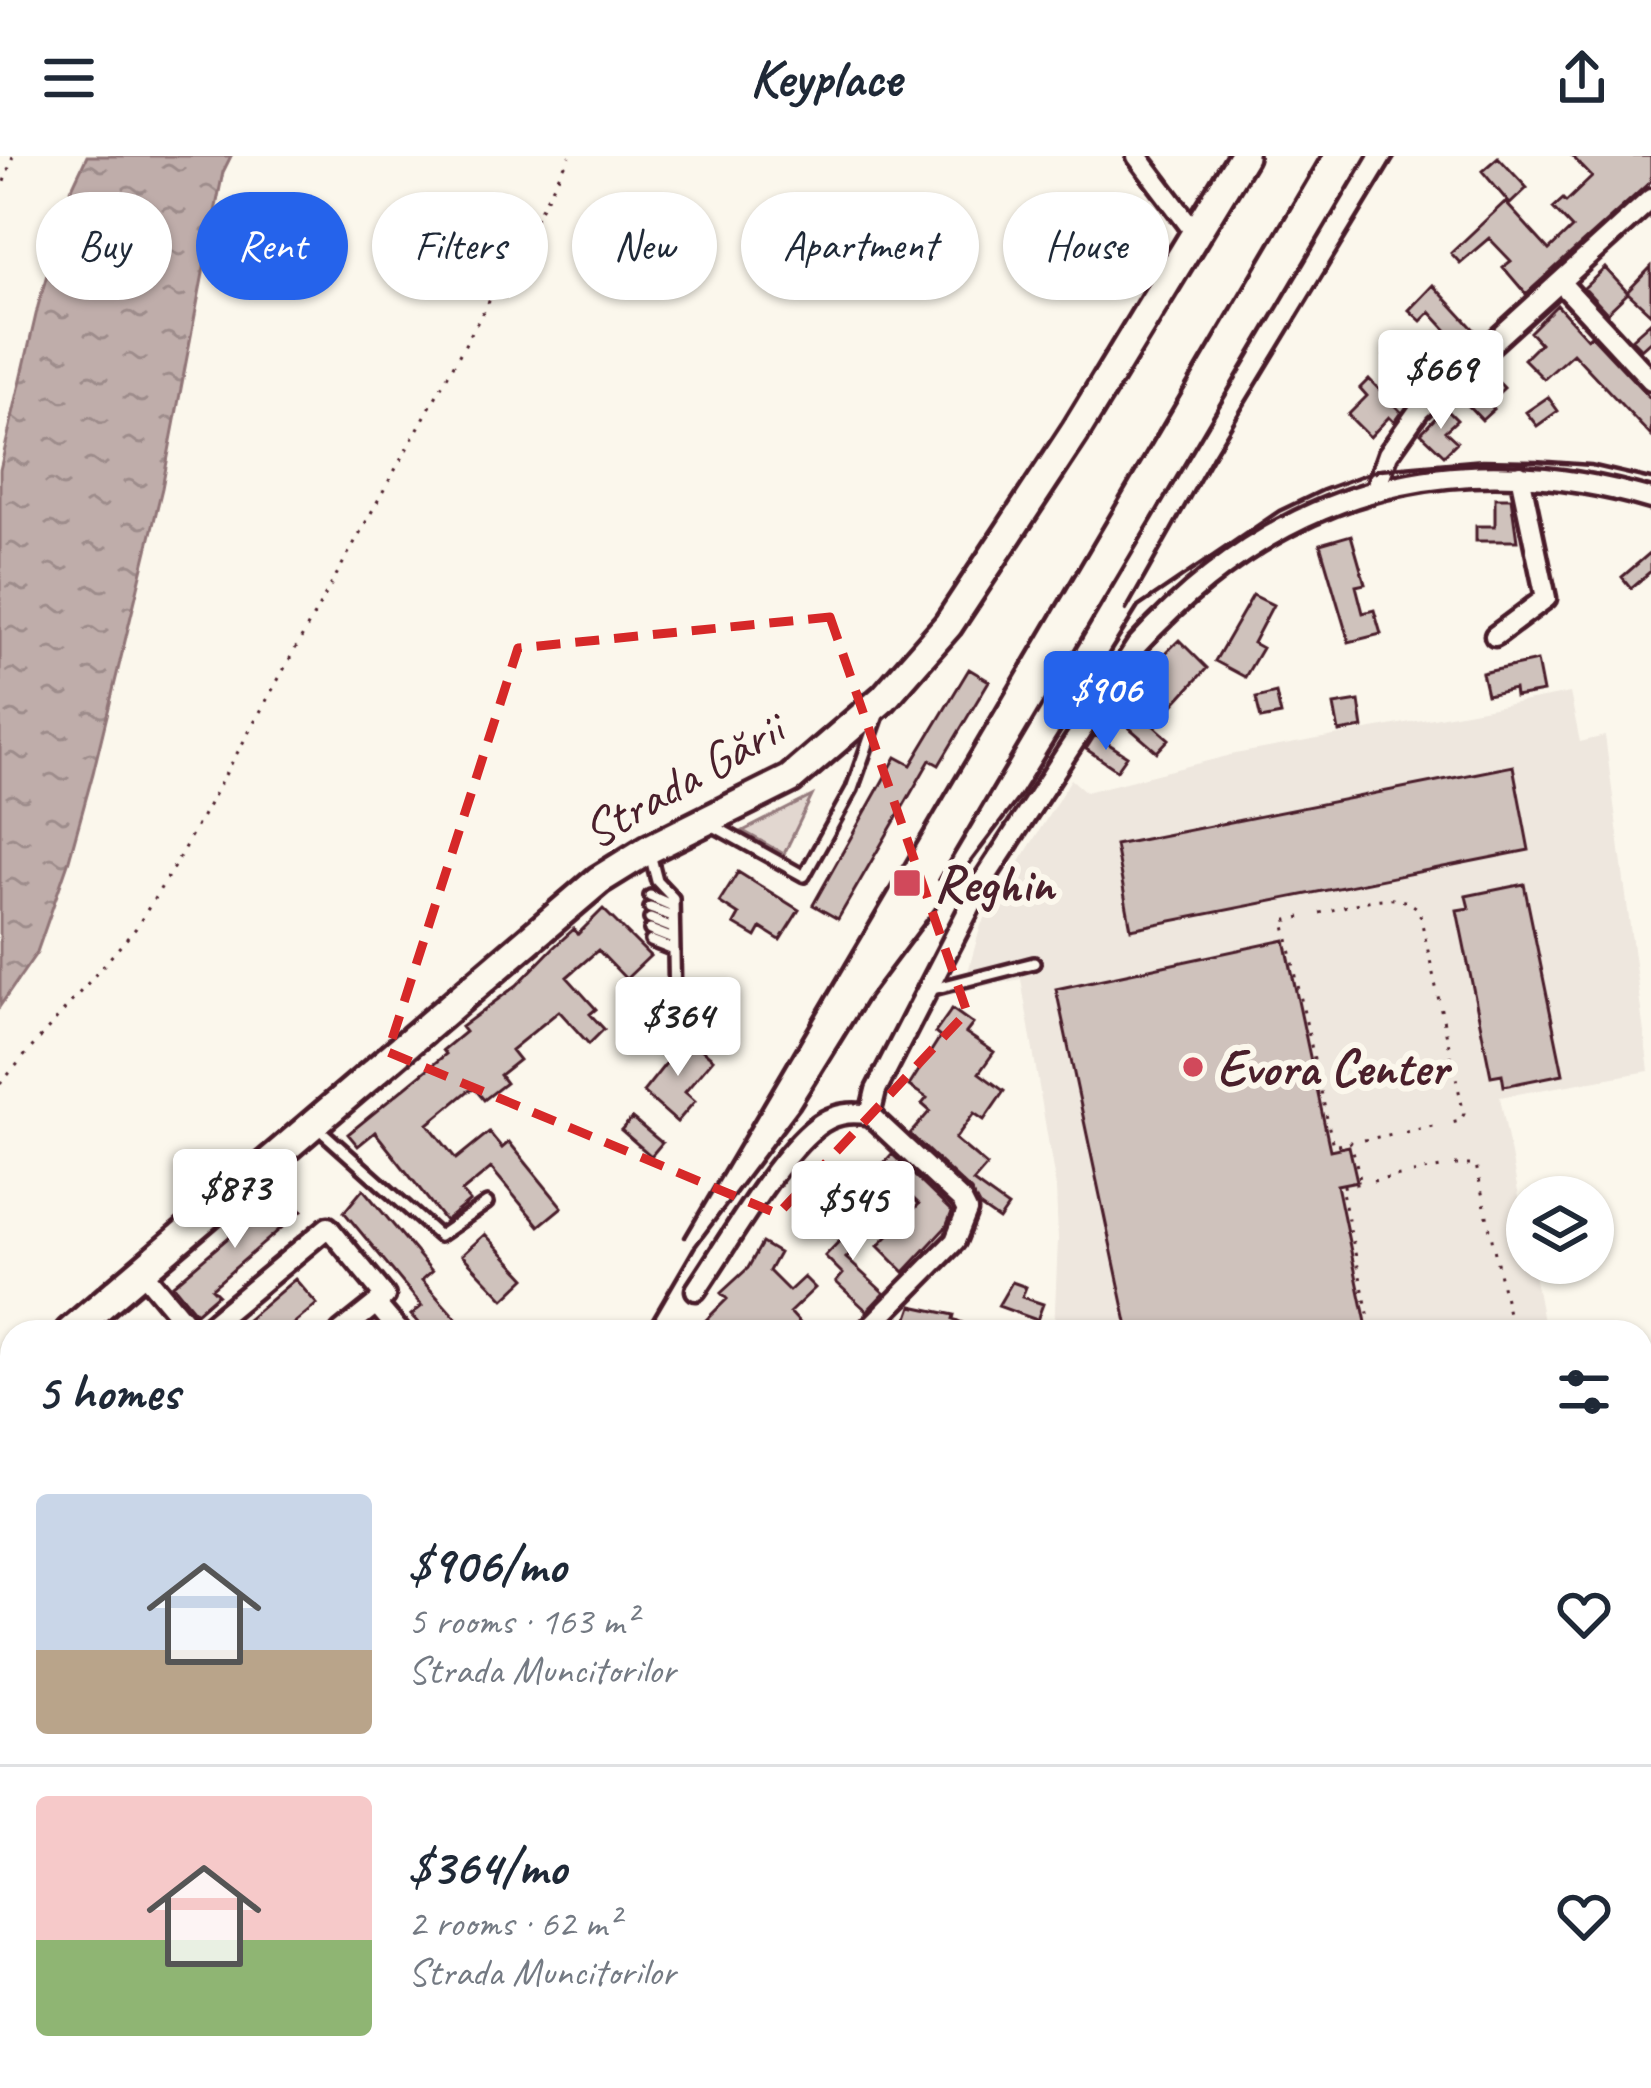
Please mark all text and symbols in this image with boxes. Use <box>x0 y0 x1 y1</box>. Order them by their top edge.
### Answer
text: Keyplace <box>750 44 901 112</box>
icon: menu <box>36 45 102 111</box>
icon: share <box>1549 45 1615 111</box>
chip: Buy <box>36 192 172 300</box>
chip: Rent <box>196 192 348 300</box>
chip: Filters <box>372 192 548 300</box>
chip: New <box>572 192 717 300</box>
chip: Apartment <box>741 192 979 300</box>
chip: House <box>1003 192 1169 300</box>
pin: $669 <box>1370 330 1512 432</box>
text: $669 <box>1405 344 1477 393</box>
pin: $906 <box>1035 651 1177 753</box>
text: $906 <box>1071 665 1141 714</box>
street label: Strada Gării <box>571 694 799 863</box>
place label: Reghin <box>934 852 1056 916</box>
marker: Reghin <box>891 867 923 899</box>
pin: $364 <box>607 977 749 1079</box>
text: $364 <box>642 991 714 1040</box>
place label: Evora Center <box>1217 1036 1453 1100</box>
marker: Evora Center <box>1180 1054 1206 1080</box>
pin: $873 <box>164 1149 306 1251</box>
pin: $545 <box>782 1161 924 1263</box>
text: $873 <box>200 1163 270 1212</box>
text: $545 <box>819 1175 887 1224</box>
map controls <box>1506 1176 1614 1284</box>
button: layers <box>1506 1176 1614 1284</box>
icon: filters <box>1551 1359 1617 1425</box>
text: 5 homes <box>36 1360 179 1424</box>
text: $906/mo <box>408 1533 566 1597</box>
icon: home <box>132 1542 276 1686</box>
icon: heart <box>1551 1581 1617 1647</box>
text: 5 rooms · 163 m² <box>408 1597 636 1646</box>
text: Strada Muncitorilor <box>408 1646 676 1695</box>
text: $364/mo <box>408 1835 566 1899</box>
icon: home <box>132 1844 276 1988</box>
icon: heart <box>1551 1883 1617 1949</box>
text: 2 rooms · 62 m² <box>408 1899 619 1948</box>
text: Strada Muncitorilor <box>408 1948 676 1997</box>

